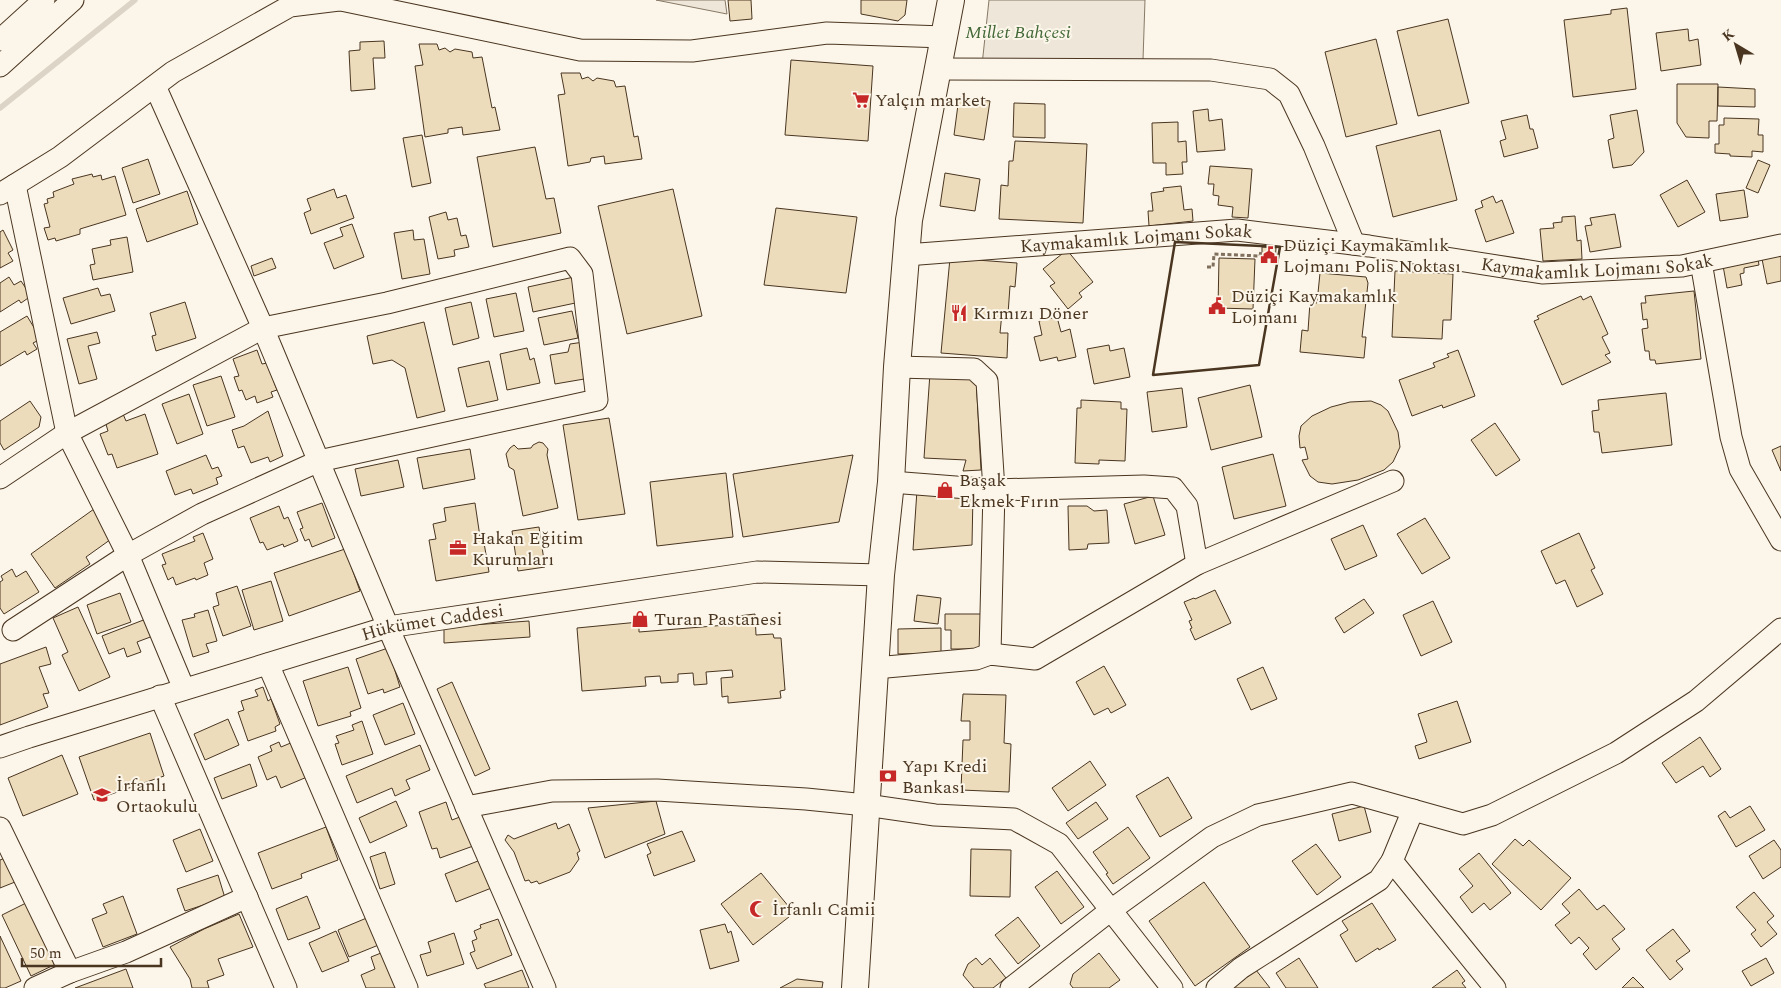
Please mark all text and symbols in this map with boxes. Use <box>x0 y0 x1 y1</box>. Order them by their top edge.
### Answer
park label: Millet Bahçesi <box>965 19 1071 46</box>
north arrow <box>1711 20 1761 70</box>
text: K <box>1718 23 1739 47</box>
place label: Yalçın market <box>875 87 986 114</box>
supermarket icon: Yalçın market <box>851 90 871 110</box>
street label: Kaymakamlık Lojmanı Sokak <box>1019 217 1254 260</box>
place label: Düziçi Kaymakamlık Lojmanı Polis Noktası <box>1283 232 1461 280</box>
public building icon: Düziçi Kaymakamlık Lojmanı Polis Noktası <box>1259 245 1279 265</box>
street label: Kaymakamlık Lojmanı Sokak <box>1479 247 1716 287</box>
place label: Düziçi Kaymakamlık Lojmanı <box>1231 283 1397 331</box>
public building icon: Düziçi Kaymakamlık Lojmanı <box>1207 296 1227 316</box>
place label: Kırmızı Döner <box>973 300 1088 327</box>
restaurant icon: Kırmızı Döner <box>949 303 969 323</box>
place label: Başak Ekmek Fırın <box>959 467 1059 515</box>
shop icon: Başak Ekmek Fırın <box>935 480 955 500</box>
place label: Hakan Eğitim Kurumları <box>472 525 584 573</box>
office icon: Hakan Eğitim Kurumları <box>448 538 468 558</box>
street label: Hükümet Caddesi <box>358 597 506 648</box>
place label: Turan Pastanesi <box>654 606 782 633</box>
shop icon: Turan Pastanesi <box>630 609 650 629</box>
place label: Yapı Kredi Bankası <box>902 753 987 801</box>
bank icon: Yapı Kredi Bankası <box>878 766 898 786</box>
place label: İrfanlı Ortaokulu <box>116 772 198 820</box>
school or university icon: İrfanlı Ortaokulu <box>92 785 112 805</box>
place label: İrfanlı Camii <box>772 896 876 923</box>
mosque icon: İrfanlı Camii <box>748 899 768 919</box>
scale bar <box>22 936 161 968</box>
text: 50 m <box>30 942 62 965</box>

